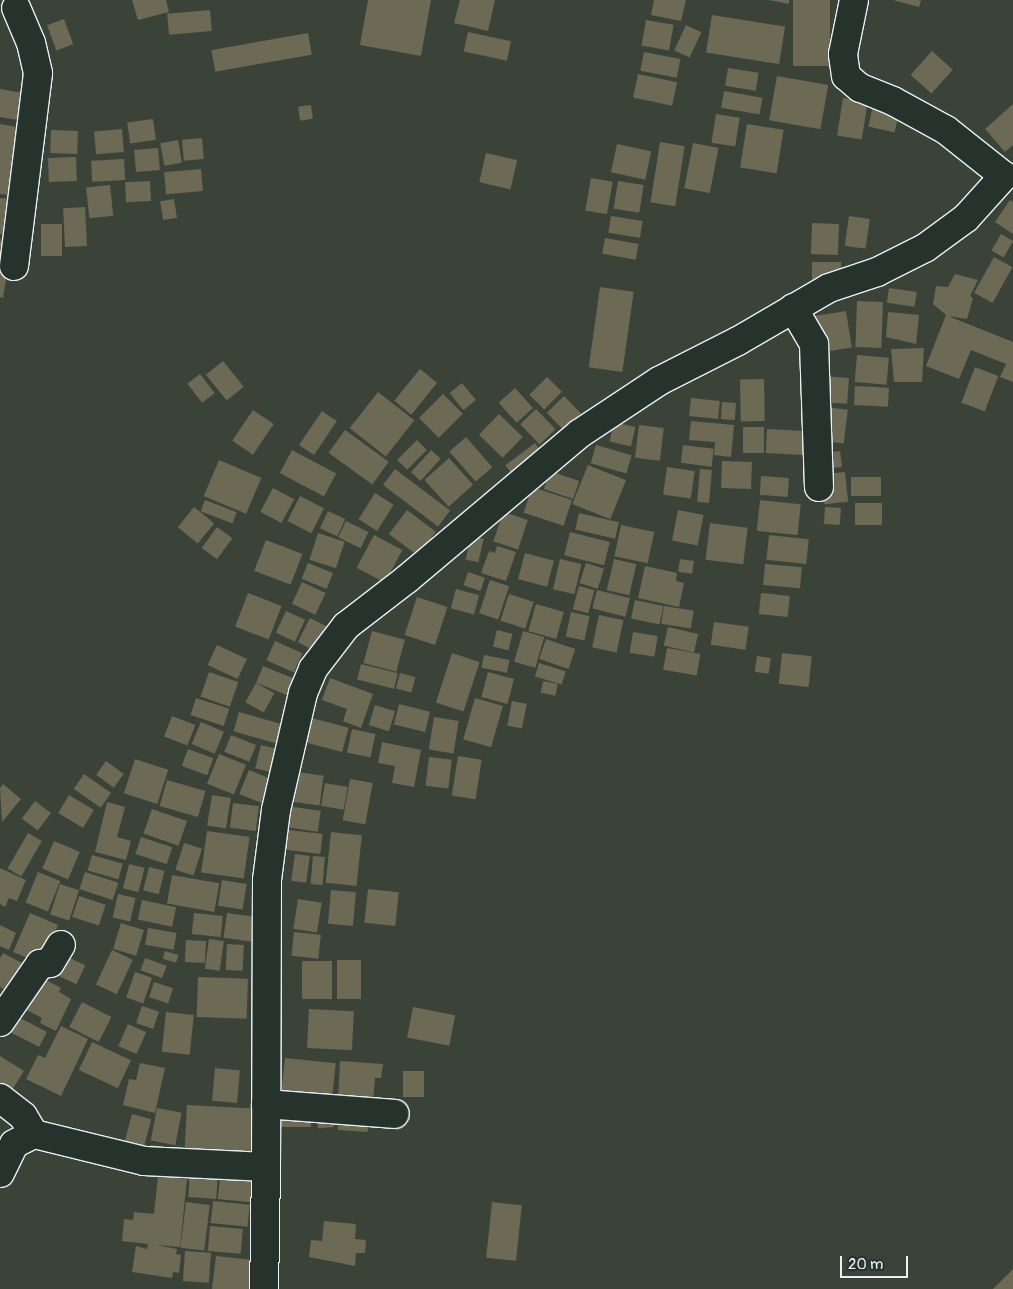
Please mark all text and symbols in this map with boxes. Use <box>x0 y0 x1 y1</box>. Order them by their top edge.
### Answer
scale bar <box>843 1246 910 1278</box>
text: 20 m <box>848 1255 883 1274</box>

